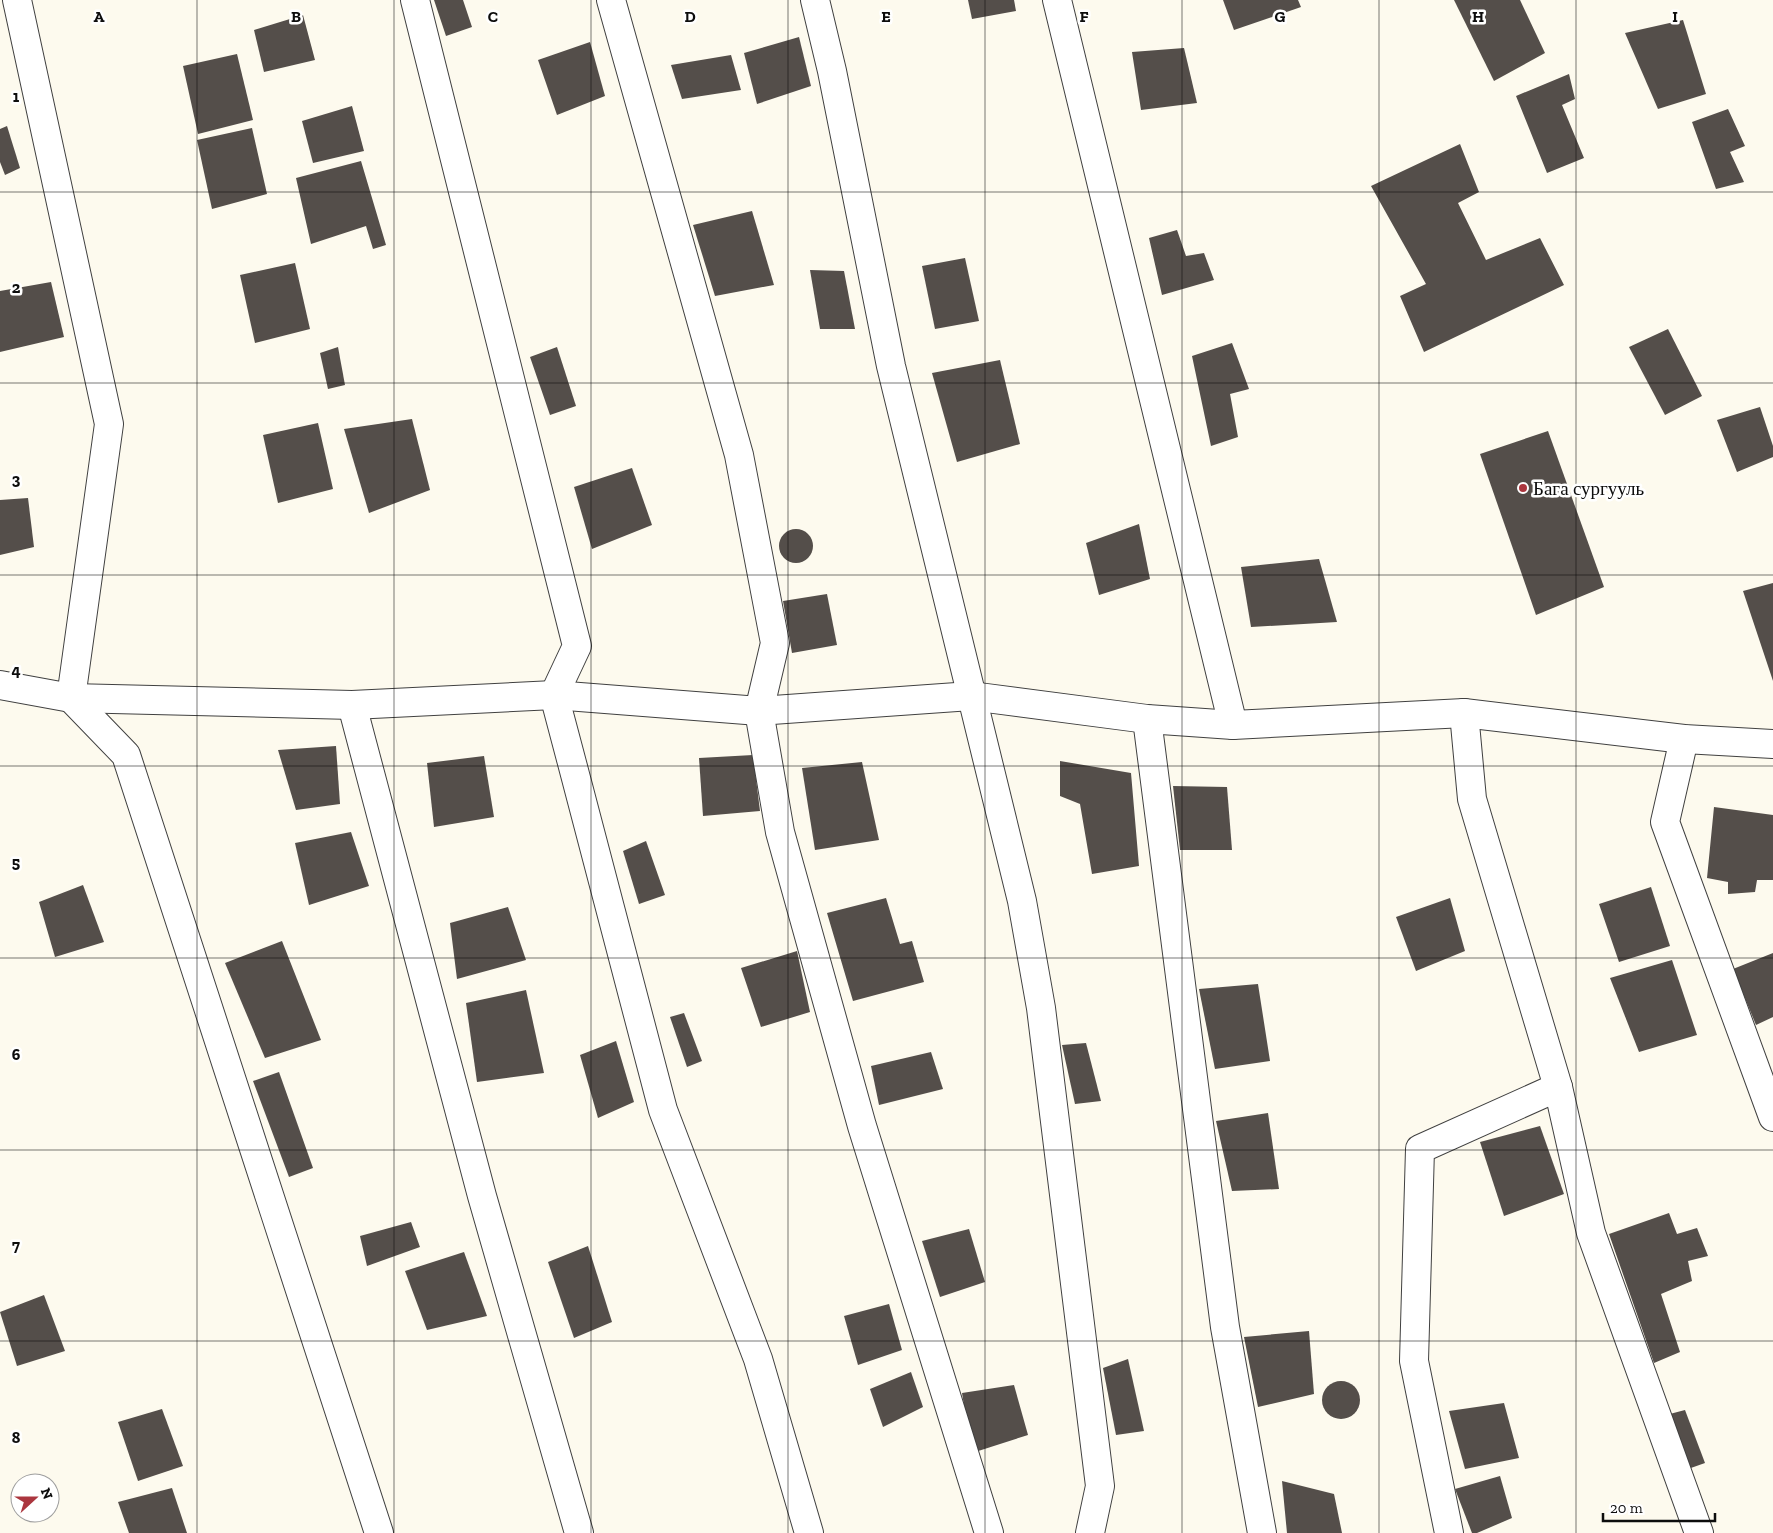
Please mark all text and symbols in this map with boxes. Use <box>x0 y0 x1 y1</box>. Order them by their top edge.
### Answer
text: A <box>94 7 105 26</box>
text: B <box>291 7 301 26</box>
text: C <box>488 7 498 26</box>
text: D <box>684 7 696 26</box>
text: E <box>881 7 891 26</box>
text: F <box>1079 7 1089 26</box>
text: G <box>1275 7 1286 26</box>
text: H <box>1472 7 1484 26</box>
text: I <box>1672 7 1678 26</box>
text: 1 <box>13 87 20 106</box>
text: 2 <box>12 278 21 297</box>
text: 3 <box>12 470 21 489</box>
place label: Бага сургууль <box>1533 477 1645 500</box>
marker: Бага сургууль <box>1517 482 1529 494</box>
text: 4 <box>11 661 21 680</box>
text: 5 <box>12 853 20 872</box>
text: 6 <box>12 1045 21 1064</box>
text: 7 <box>12 1236 20 1255</box>
text: 8 <box>12 1428 21 1447</box>
north arrow <box>10 1473 60 1523</box>
text: N <box>37 1486 57 1502</box>
scale bar <box>1603 1490 1716 1522</box>
text: 20 m <box>1610 1499 1643 1517</box>

